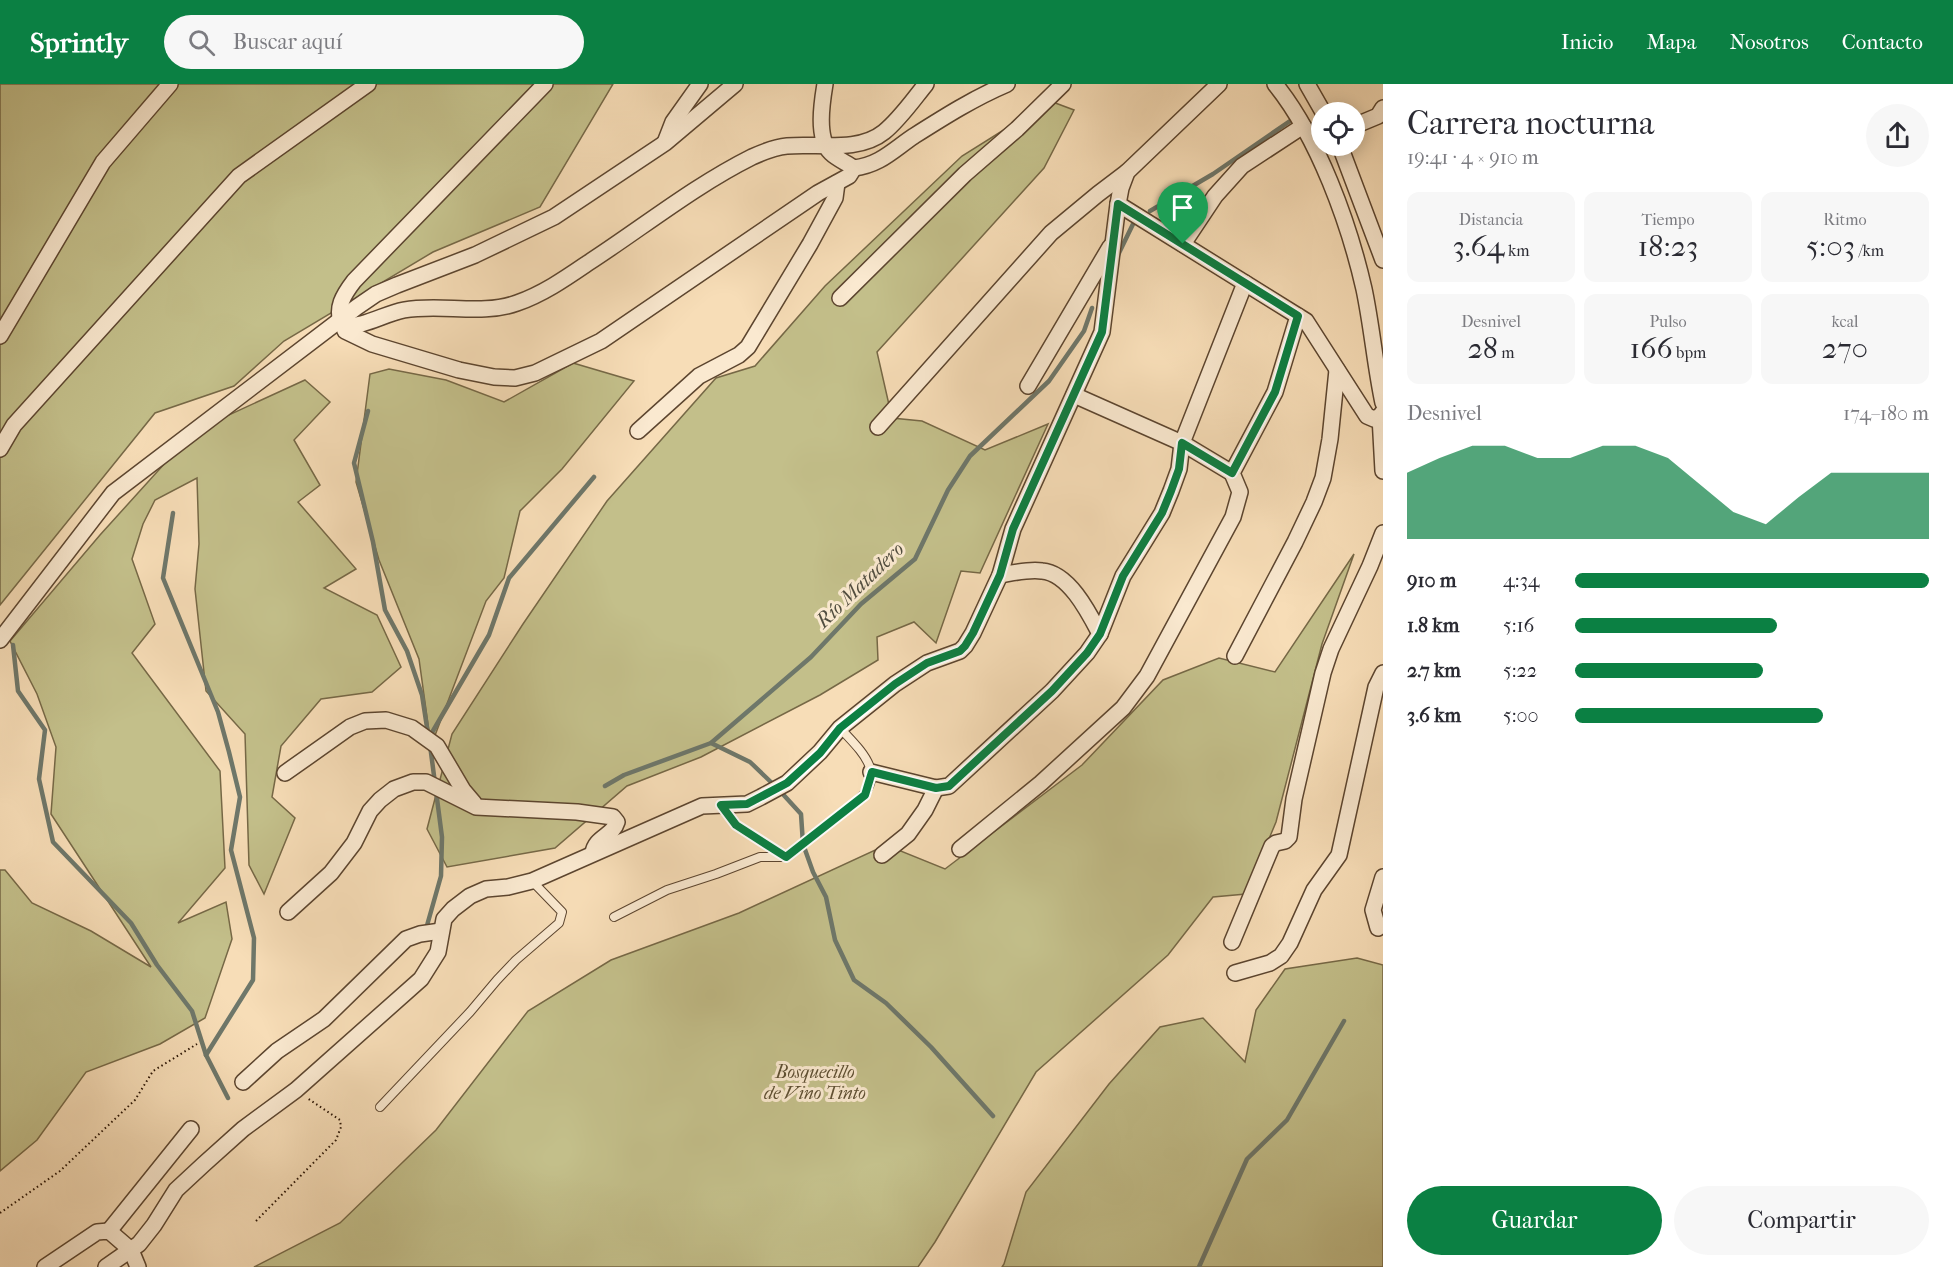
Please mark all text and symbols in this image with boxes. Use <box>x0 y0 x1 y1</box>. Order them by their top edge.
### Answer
search box <box>164 15 584 69</box>
text: Sprintly <box>30 26 128 59</box>
icon: search <box>185 26 218 59</box>
text: Buscar aquí <box>233 29 342 55</box>
text: Inicio <box>1561 30 1613 54</box>
text: Mapa <box>1646 30 1696 54</box>
text: Nosotros <box>1729 30 1809 54</box>
text: Contacto <box>1842 30 1923 54</box>
map controls <box>1311 102 1365 156</box>
button: locate <box>1311 102 1365 156</box>
text: Carrera nocturna <box>1407 104 1654 143</box>
button: share <box>1866 104 1929 167</box>
text: 19:41 · 4 × 910 m <box>1407 146 1539 169</box>
pin <box>1157 182 1208 244</box>
icon: arrive <box>1166 191 1199 224</box>
text: Distancia <box>1459 210 1523 229</box>
text: Tiempo <box>1641 210 1695 229</box>
text: Ritmo <box>1823 210 1867 229</box>
text: 3.64 <box>1453 229 1504 264</box>
text: 18:23 <box>1638 229 1698 264</box>
text: 5:03 <box>1806 229 1855 264</box>
text: km <box>1504 241 1529 260</box>
text: /km <box>1855 241 1884 260</box>
text: Desnivel <box>1461 312 1521 331</box>
text: Pulso <box>1649 312 1687 331</box>
text: kcal <box>1832 312 1858 331</box>
text: 28 <box>1467 331 1498 366</box>
text: 166 <box>1630 331 1673 366</box>
text: 270 <box>1822 331 1868 366</box>
text: m <box>1498 343 1515 362</box>
text: bpm <box>1673 343 1706 362</box>
text: Desnivel <box>1407 402 1482 425</box>
text: 174–180 m <box>1843 402 1929 425</box>
water label: Río Matadero <box>810 537 909 634</box>
text: 910 m <box>1407 569 1456 592</box>
text: 4:34 <box>1503 569 1540 592</box>
text: 1.8 km <box>1407 614 1459 637</box>
text: 5:16 <box>1503 614 1534 637</box>
text: 2.7 km <box>1407 659 1461 682</box>
text: 5:22 <box>1503 659 1537 682</box>
text: 3.6 km <box>1407 704 1461 727</box>
text: 5:00 <box>1503 704 1539 727</box>
park label: Bosquecillo de Vino Tinto <box>764 1062 866 1104</box>
button: Guardar <box>1407 1186 1662 1255</box>
button: Compartir <box>1674 1186 1929 1255</box>

